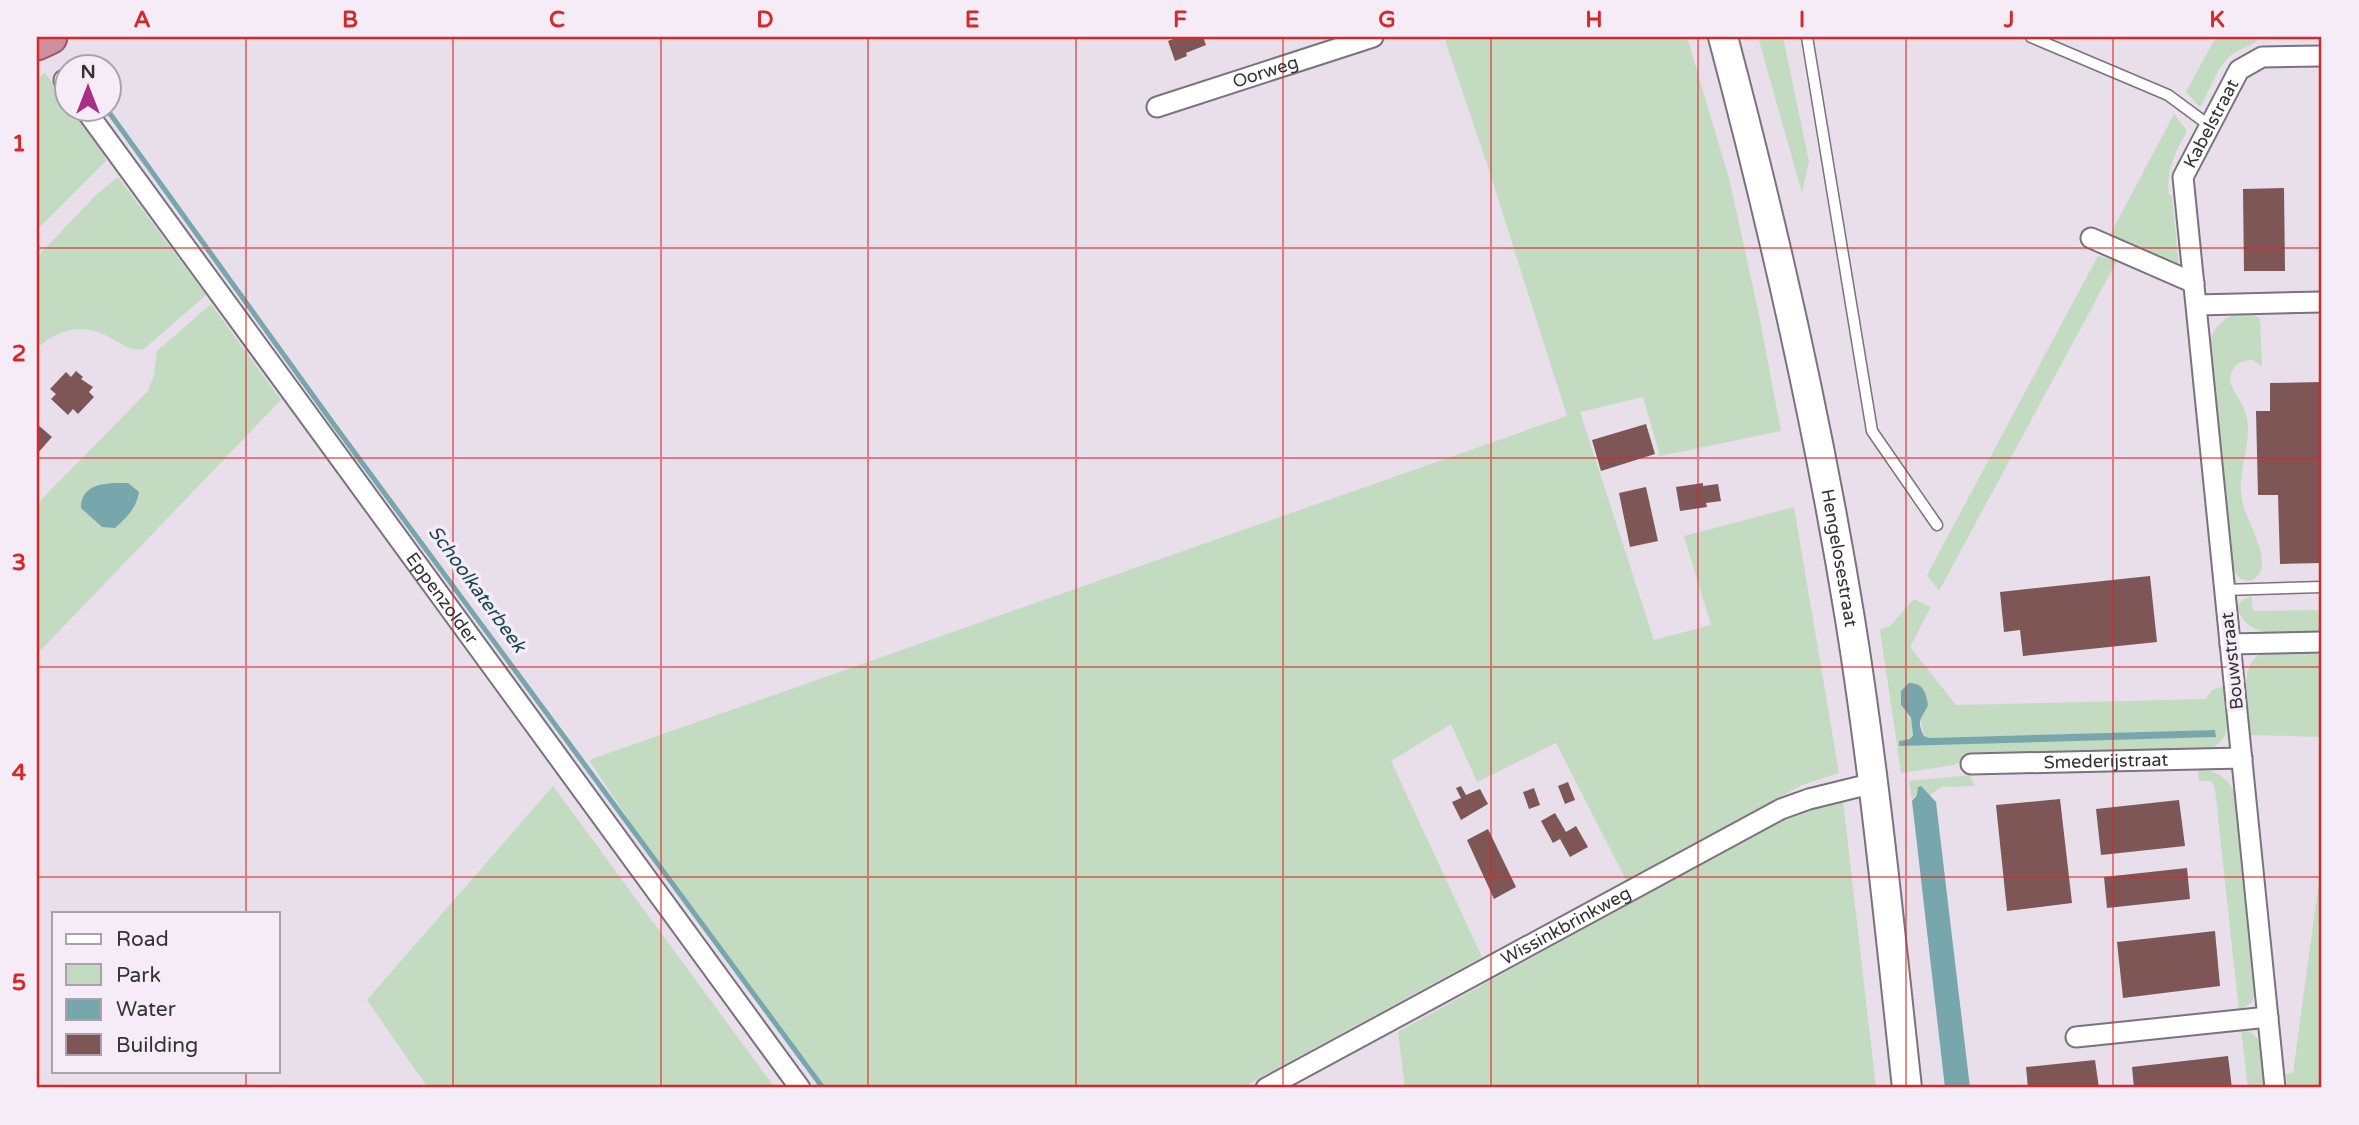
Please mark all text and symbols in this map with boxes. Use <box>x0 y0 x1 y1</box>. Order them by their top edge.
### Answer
text: A <box>133 6 151 34</box>
text: B <box>342 6 358 34</box>
text: C <box>549 6 565 34</box>
text: D <box>756 6 774 34</box>
text: E <box>965 6 979 34</box>
text: F <box>1173 6 1187 34</box>
text: G <box>1378 6 1396 34</box>
text: H <box>1585 6 1603 34</box>
text: I <box>1799 6 1805 34</box>
text: J <box>2003 6 2014 34</box>
text: K <box>2209 6 2225 34</box>
street label: Oorweg <box>1230 51 1301 93</box>
north arrow <box>52 52 122 122</box>
text: N <box>80 61 96 83</box>
street label: Kabelstraat <box>2179 75 2243 172</box>
text: 1 <box>12 130 26 158</box>
text: 2 <box>12 340 26 368</box>
street label: Hengelosestraat <box>1816 487 1862 629</box>
water label: Schoolkaterbeek <box>424 522 531 658</box>
street label: Eppenzolder <box>401 548 483 648</box>
text: 3 <box>12 549 26 577</box>
street label: Bouwstraat <box>2216 611 2248 711</box>
street label: Smederijstraat <box>2043 749 2169 773</box>
text: 4 <box>12 759 27 787</box>
street label: Wissinkbrinkweg <box>1497 882 1635 970</box>
legend <box>52 912 280 1072</box>
text: Road <box>116 927 169 952</box>
text: Park <box>116 963 161 988</box>
text: 5 <box>12 969 26 997</box>
text: Water <box>116 997 176 1022</box>
text: Building <box>116 1033 198 1058</box>

